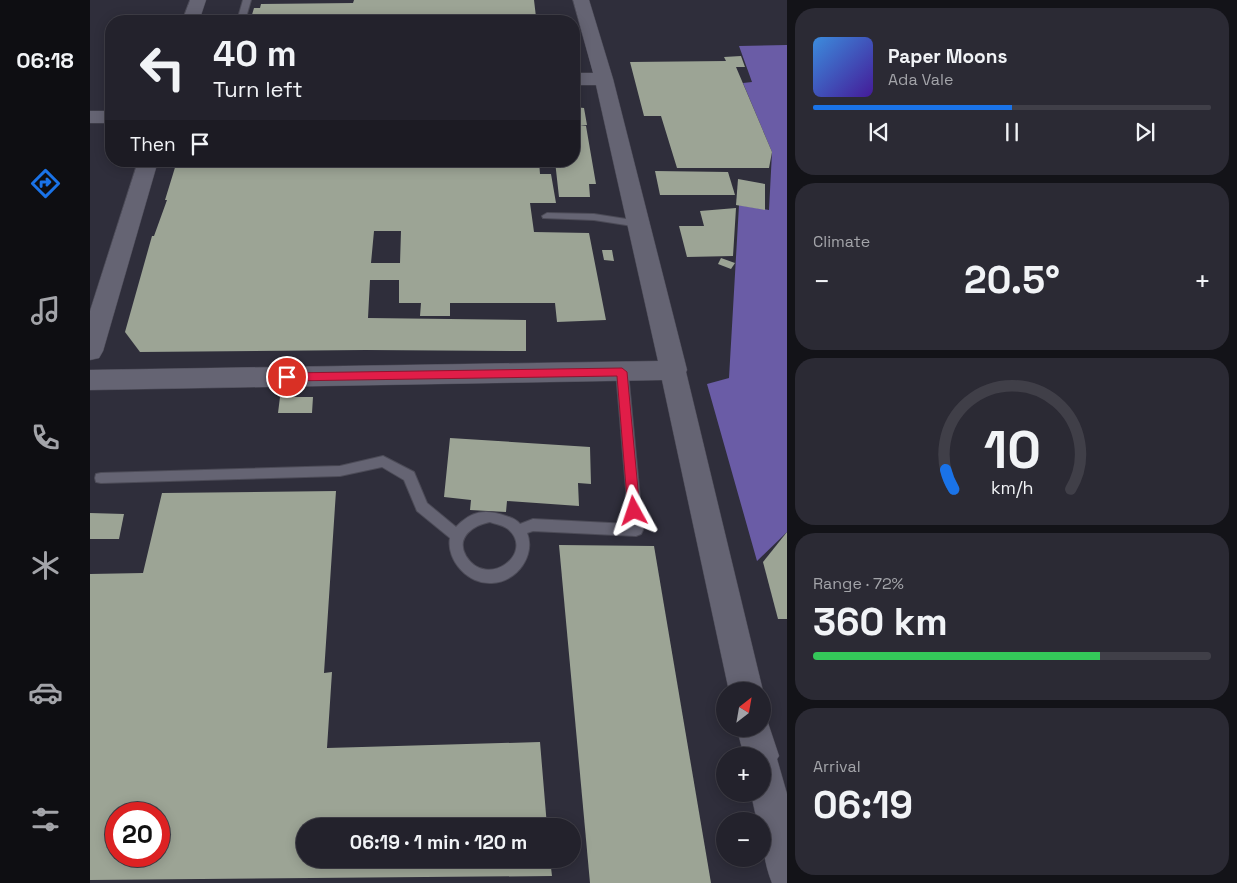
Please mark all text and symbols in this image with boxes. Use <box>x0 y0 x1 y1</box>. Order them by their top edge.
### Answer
text: 40 m <box>213 32 297 76</box>
icon: left <box>130 35 195 100</box>
text: Paper Moons <box>888 44 1007 69</box>
text: 06:18 <box>16 46 74 74</box>
text: Ada Vale <box>888 69 953 90</box>
text: Turn left <box>213 75 303 103</box>
icon: previous <box>865 118 893 146</box>
icon: pause <box>998 118 1026 146</box>
icon: next <box>1131 118 1159 146</box>
icon: arrive <box>186 130 214 158</box>
text: Then <box>130 132 176 157</box>
icon: directions <box>28 166 63 201</box>
text: Climate <box>813 231 870 252</box>
text: 20.5° <box>964 256 1060 304</box>
text: − <box>813 263 830 299</box>
text: + <box>1194 263 1211 299</box>
icon: music <box>28 293 63 328</box>
pin <box>266 356 308 398</box>
icon: arrive <box>273 363 301 391</box>
text: 10 <box>983 417 1041 483</box>
icon: phone <box>28 420 63 455</box>
text: km/h <box>991 476 1033 499</box>
position arrow <box>607 484 659 536</box>
icon: climate <box>28 548 63 583</box>
text: Range · 72% <box>813 573 904 594</box>
text: 360 km <box>813 598 948 646</box>
icon: car <box>28 675 63 710</box>
north arrow <box>716 682 771 738</box>
map controls <box>716 682 771 867</box>
button: + <box>716 747 771 802</box>
text: Arrival <box>813 756 861 777</box>
text: 06:19 <box>813 781 913 829</box>
icon: filters <box>28 802 63 837</box>
speed limit sign: 20 <box>105 802 170 867</box>
button: − <box>716 812 771 867</box>
text: 06:19 · 1 min · 120 m <box>350 830 527 855</box>

